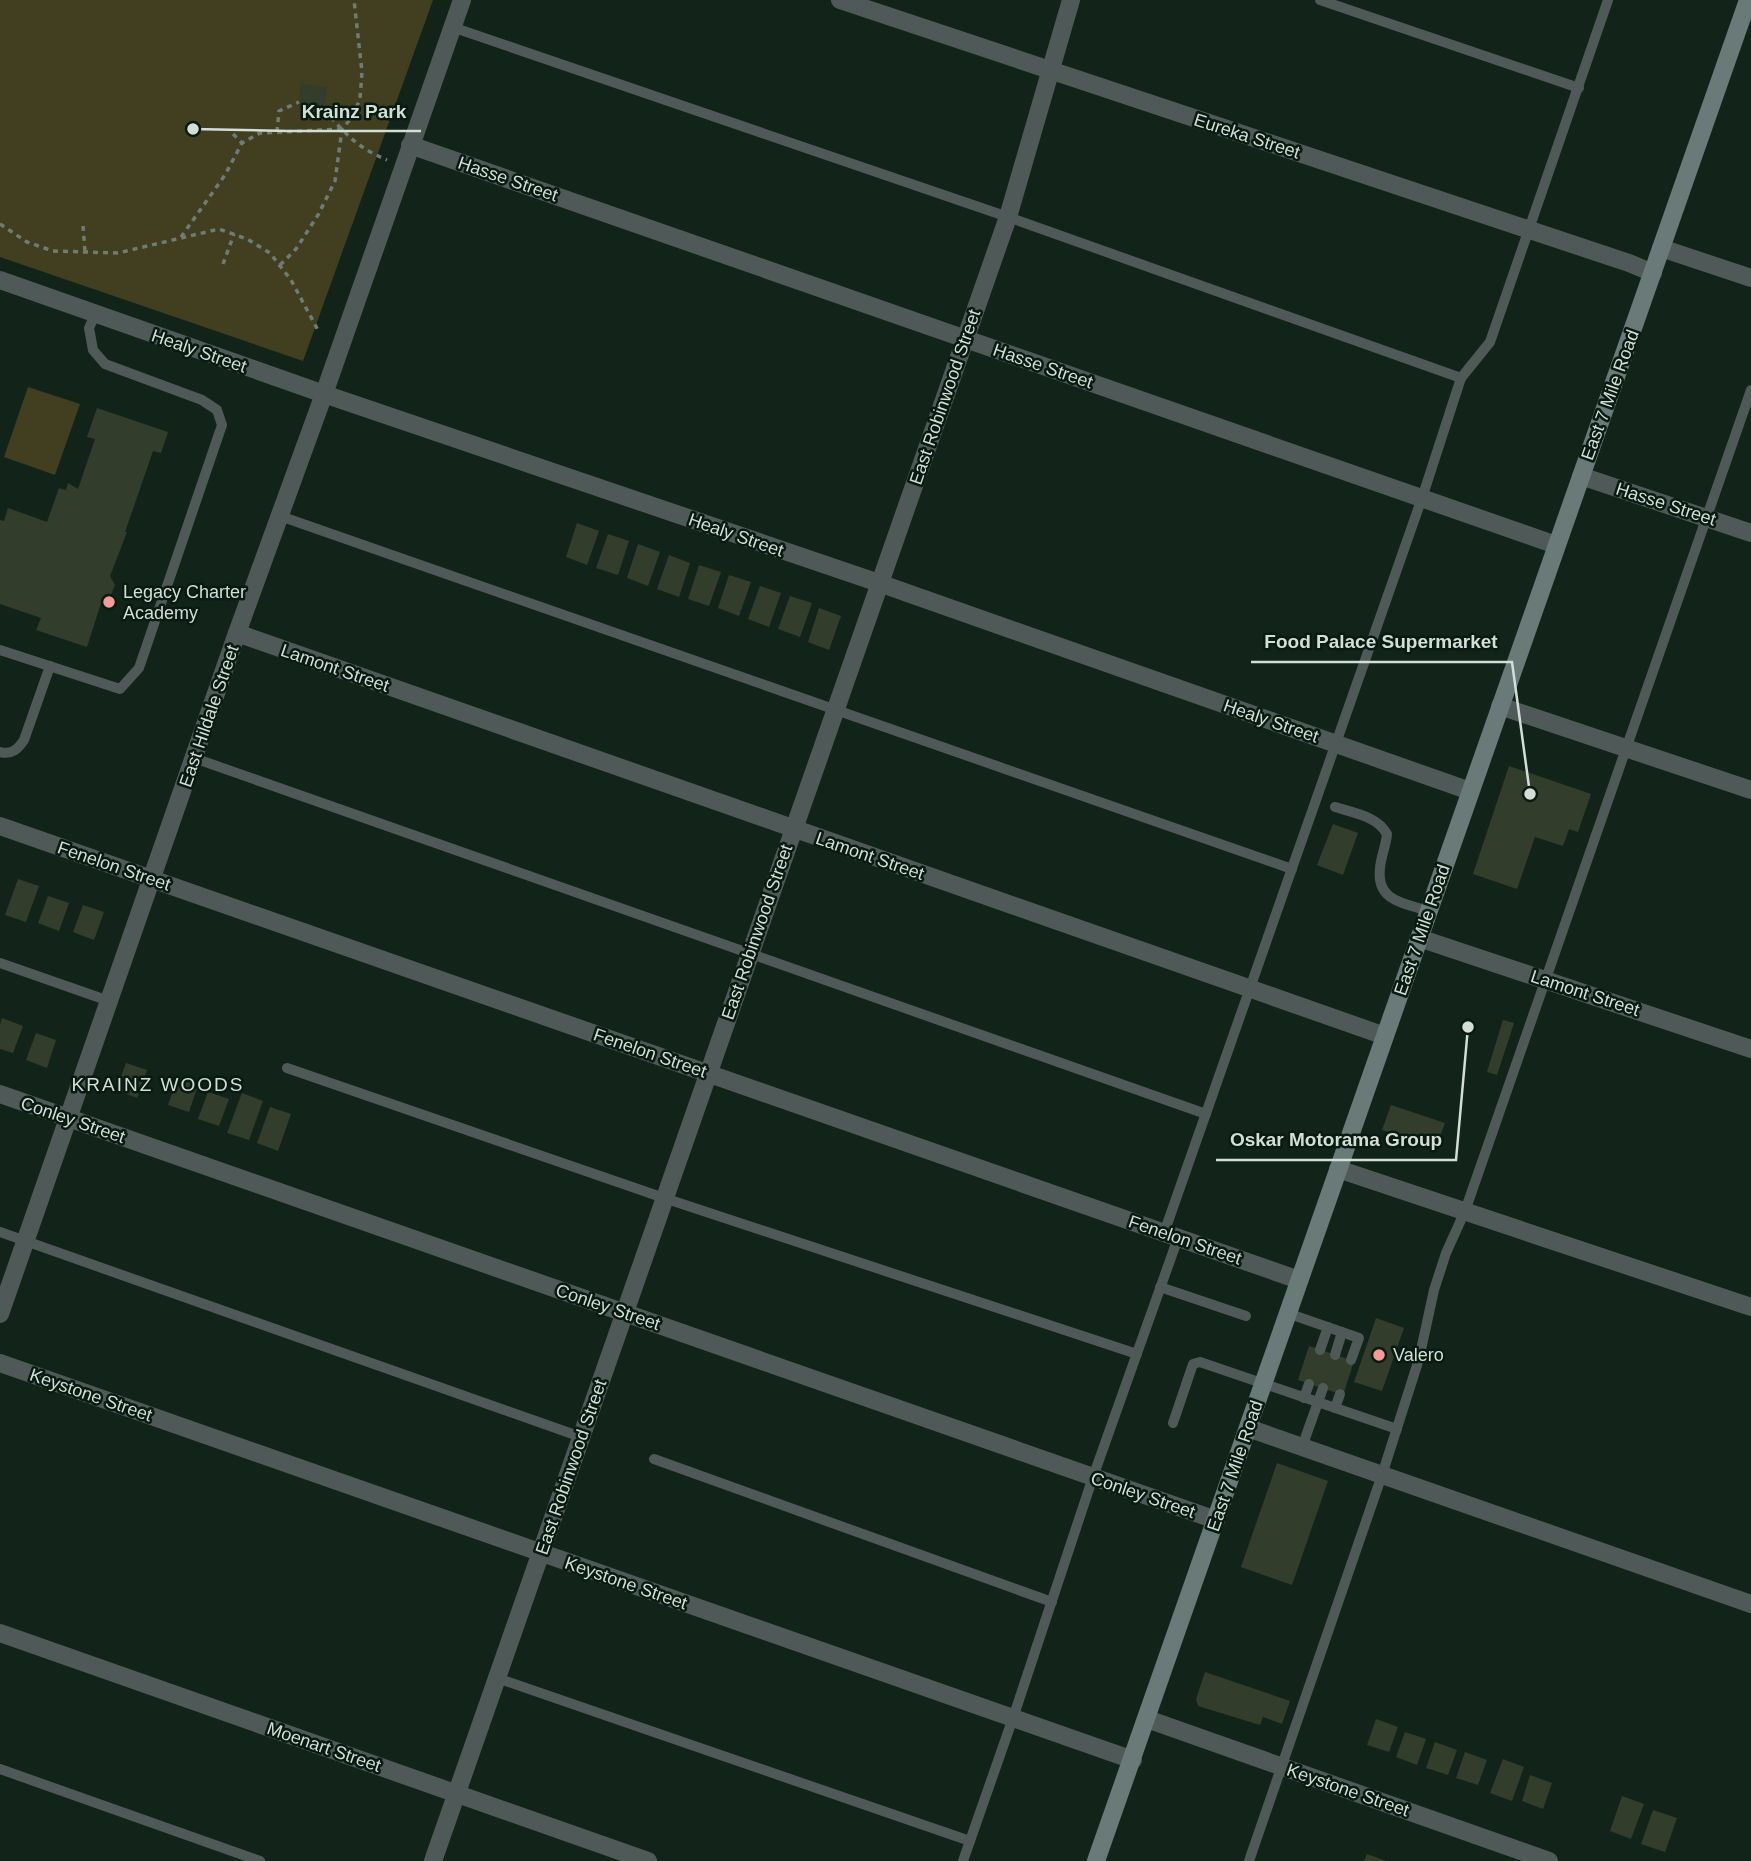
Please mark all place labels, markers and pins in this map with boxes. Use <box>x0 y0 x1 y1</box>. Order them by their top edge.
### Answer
callout: Krainz Park <box>288 91 421 131</box>
place label: Legacy Charter Academy <box>123 582 246 623</box>
marker: Legacy Charter Academy <box>101 594 117 610</box>
callout: Food Palace Supermarket <box>1251 622 1512 662</box>
callout: Oskar Motorama Group <box>1216 1120 1456 1160</box>
place label: Valero <box>1393 1345 1444 1365</box>
marker: Valero <box>1371 1347 1387 1363</box>

